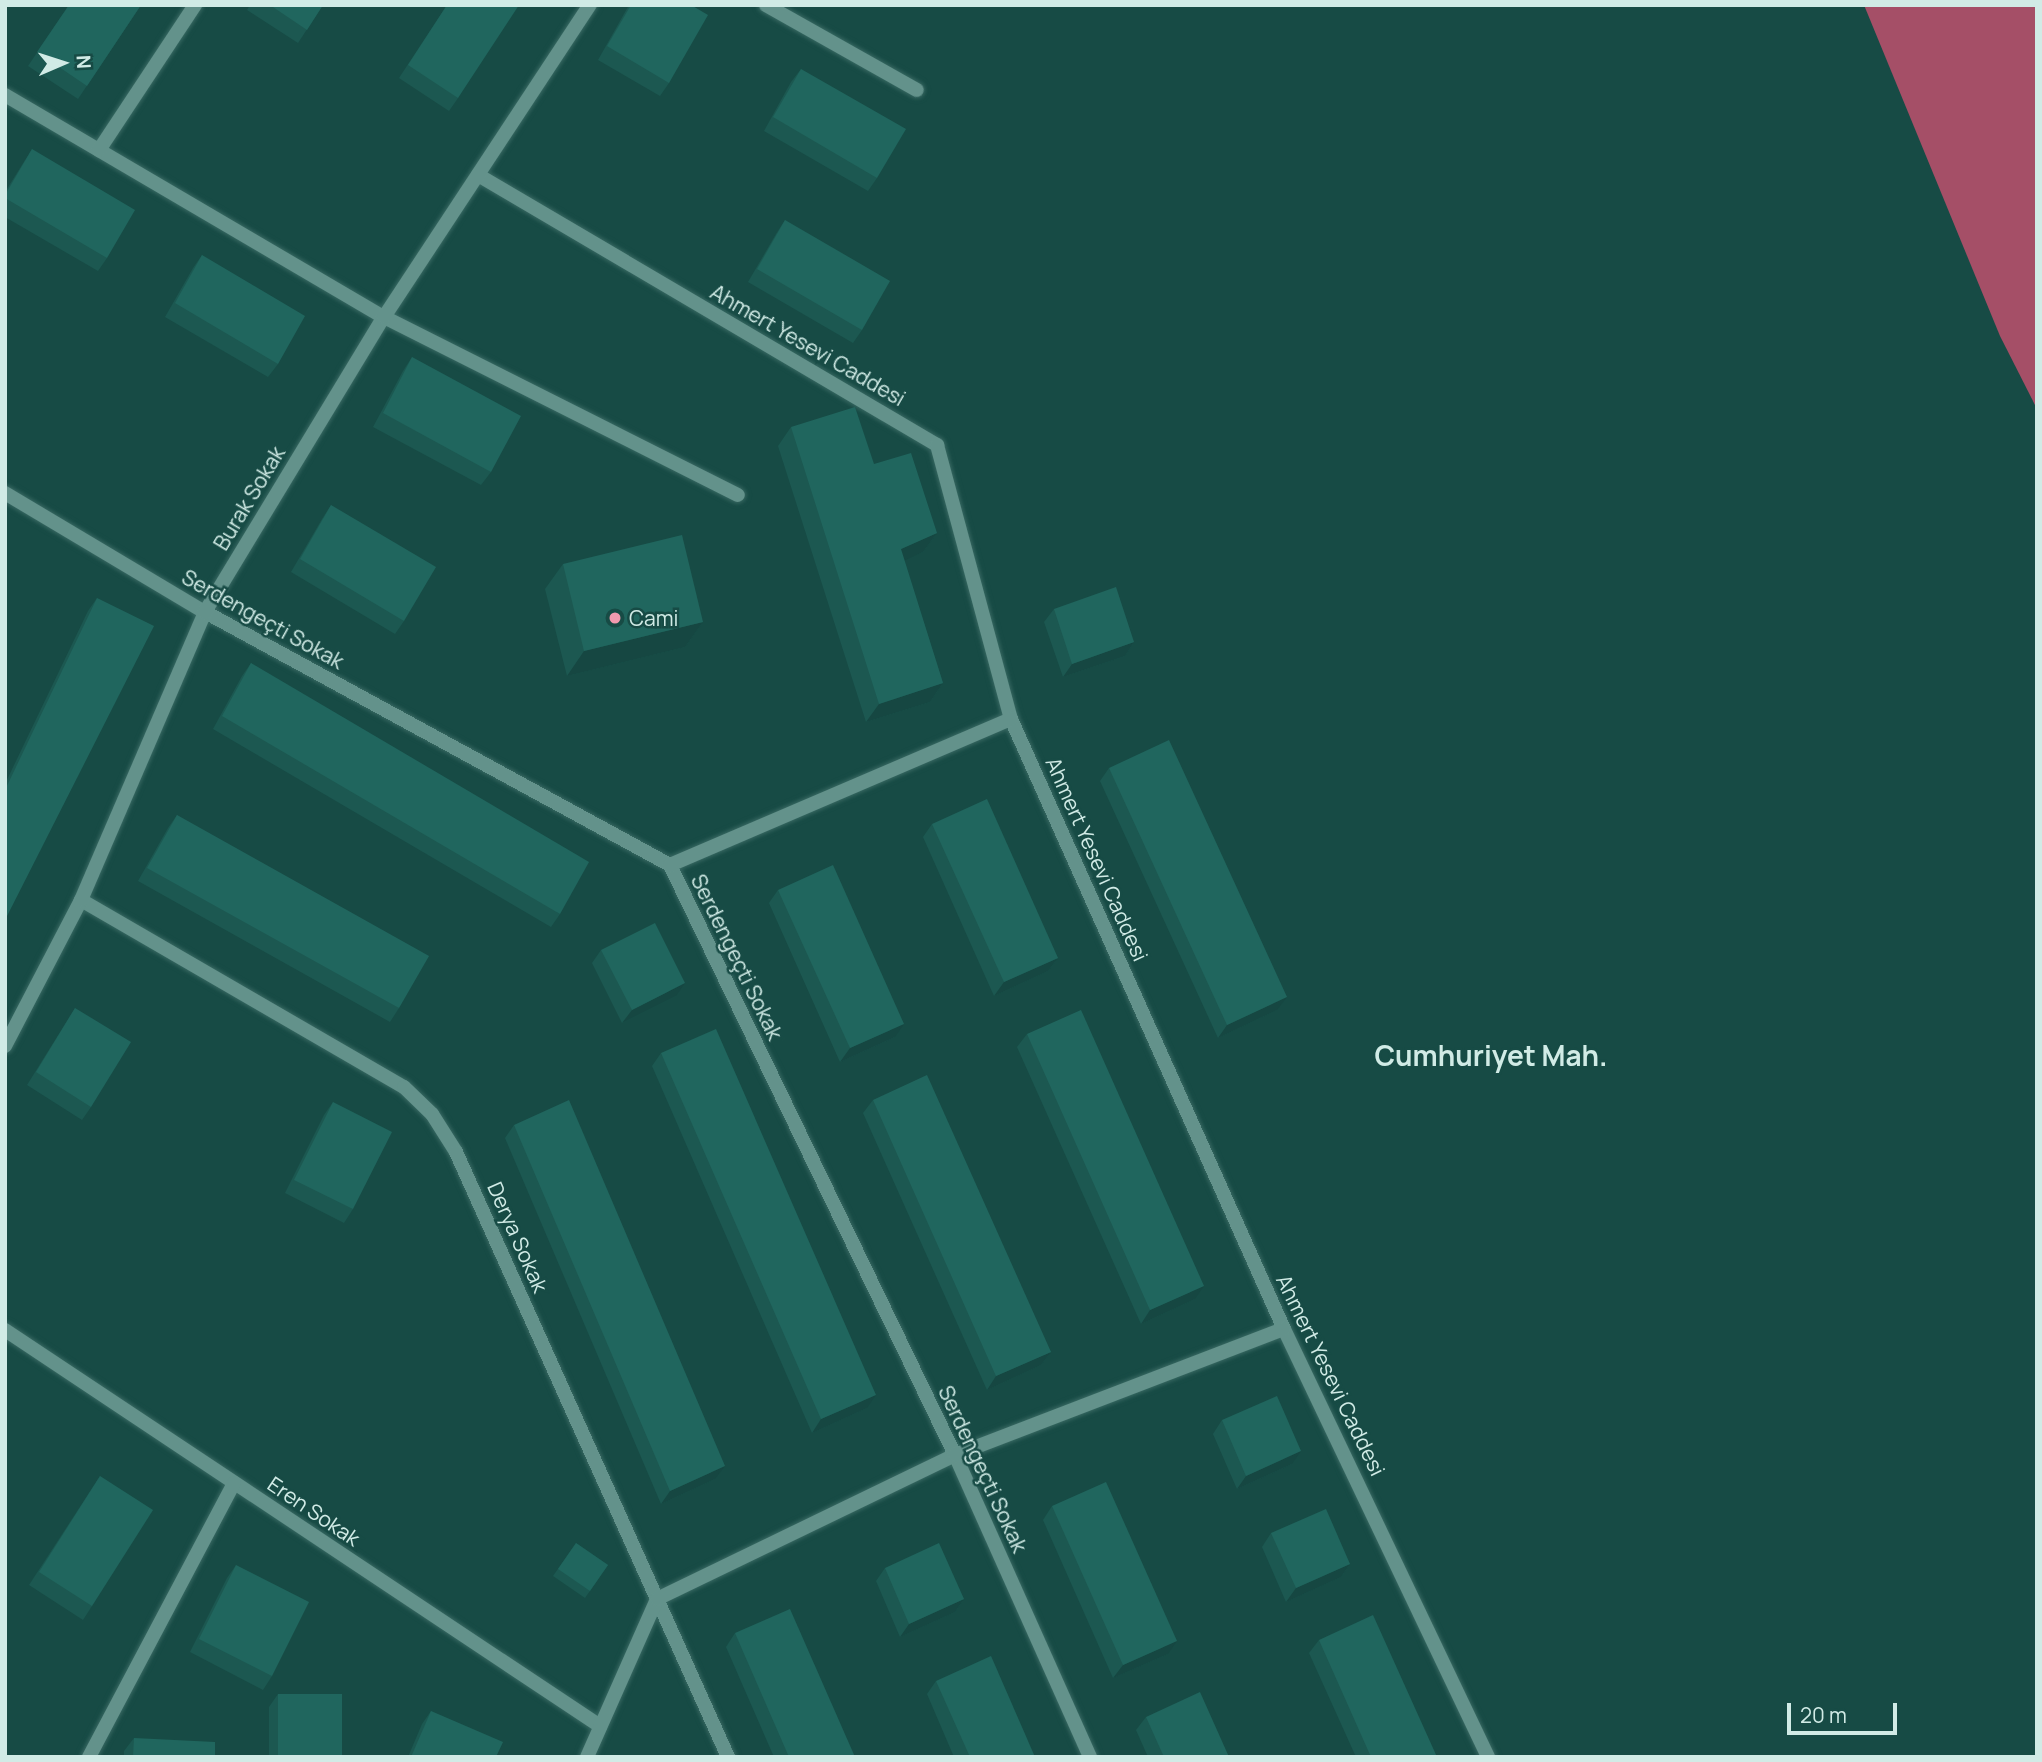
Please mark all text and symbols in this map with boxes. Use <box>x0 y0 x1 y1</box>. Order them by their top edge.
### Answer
north arrow <box>28 28 98 98</box>
text: N <box>71 54 97 69</box>
street label: Ahmert Yesevi Caddesi <box>706 279 910 411</box>
street label: Burak Sokak <box>208 442 290 554</box>
street label: Serdengeçti Sokak <box>178 564 348 674</box>
place label: Cami <box>629 605 678 631</box>
marker: Cami <box>607 610 623 626</box>
street label: Ahmert Yesevi Caddesi <box>1041 753 1153 965</box>
street label: Serdengeçti Sokak <box>686 870 788 1044</box>
district label: Cumhuriyet Mah. <box>1374 1038 1608 1072</box>
street label: Derya Sokak <box>482 1178 554 1296</box>
street label: Ahmert Yesevi Caddesi <box>1271 1270 1391 1480</box>
street label: Serdengeçti Sokak <box>933 1382 1033 1556</box>
street label: Eren Sokak <box>263 1471 365 1551</box>
scale bar <box>1790 1688 1900 1732</box>
text: 20 m <box>1800 1701 1847 1729</box>

